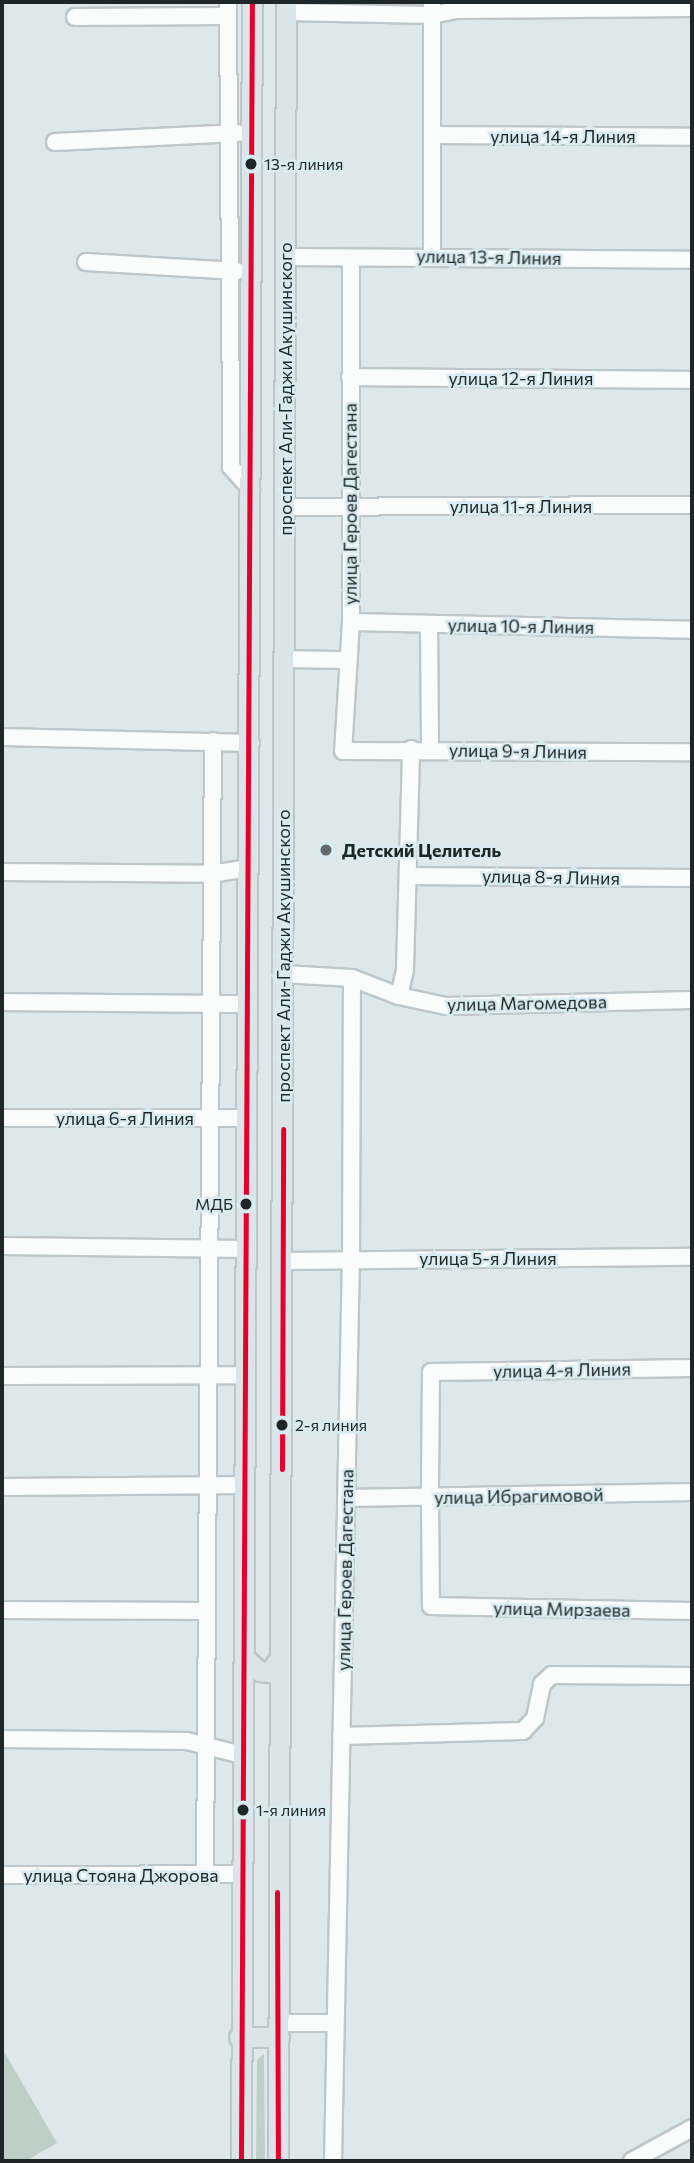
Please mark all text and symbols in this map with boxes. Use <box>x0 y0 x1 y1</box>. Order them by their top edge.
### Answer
street label: улица 14-я Линия <box>490 125 636 147</box>
place label: 13-я линия <box>264 154 343 174</box>
marker: 13-я линия <box>244 157 258 171</box>
street label: проспект Али-Гаджи Акушинского <box>274 242 296 536</box>
street label: улица 13-я Линия <box>416 245 562 269</box>
street label: улица 12-я Линия <box>449 367 593 389</box>
street label: улица Героев Дагестана <box>339 403 361 605</box>
street label: улица 11-я Линия <box>450 495 592 517</box>
street label: улица 10-я Линия <box>448 614 594 638</box>
street label: улица 9-я Линия <box>449 739 587 763</box>
street label: проспект Али-Гаджи Акушинского <box>272 809 294 1103</box>
place label: Детский Целитель <box>342 839 501 861</box>
marker: Детский Целитель <box>316 840 336 860</box>
street label: улица 8-я Линия <box>482 865 620 889</box>
street label: улица Магомедова <box>447 991 607 1015</box>
street label: улица 6-я Линия <box>56 1107 194 1129</box>
place label: МДБ <box>195 1194 233 1214</box>
marker: МДБ <box>239 1197 253 1211</box>
street label: улица 5-я Линия <box>419 1247 557 1269</box>
street label: улица 4-я Линия <box>493 1358 631 1382</box>
place label: 2-я линия <box>295 1415 367 1435</box>
marker: 2-я линия <box>275 1418 289 1432</box>
street label: улица Героев Дагестана <box>332 1469 358 1671</box>
street label: улица Ибрагимовой <box>434 1484 604 1508</box>
street label: улица Мирзаева <box>493 1597 631 1621</box>
place label: 1-я линия <box>256 1800 326 1820</box>
marker: 1-я линия <box>236 1803 250 1817</box>
street label: улица Стояна Джорова <box>23 1864 219 1886</box>

